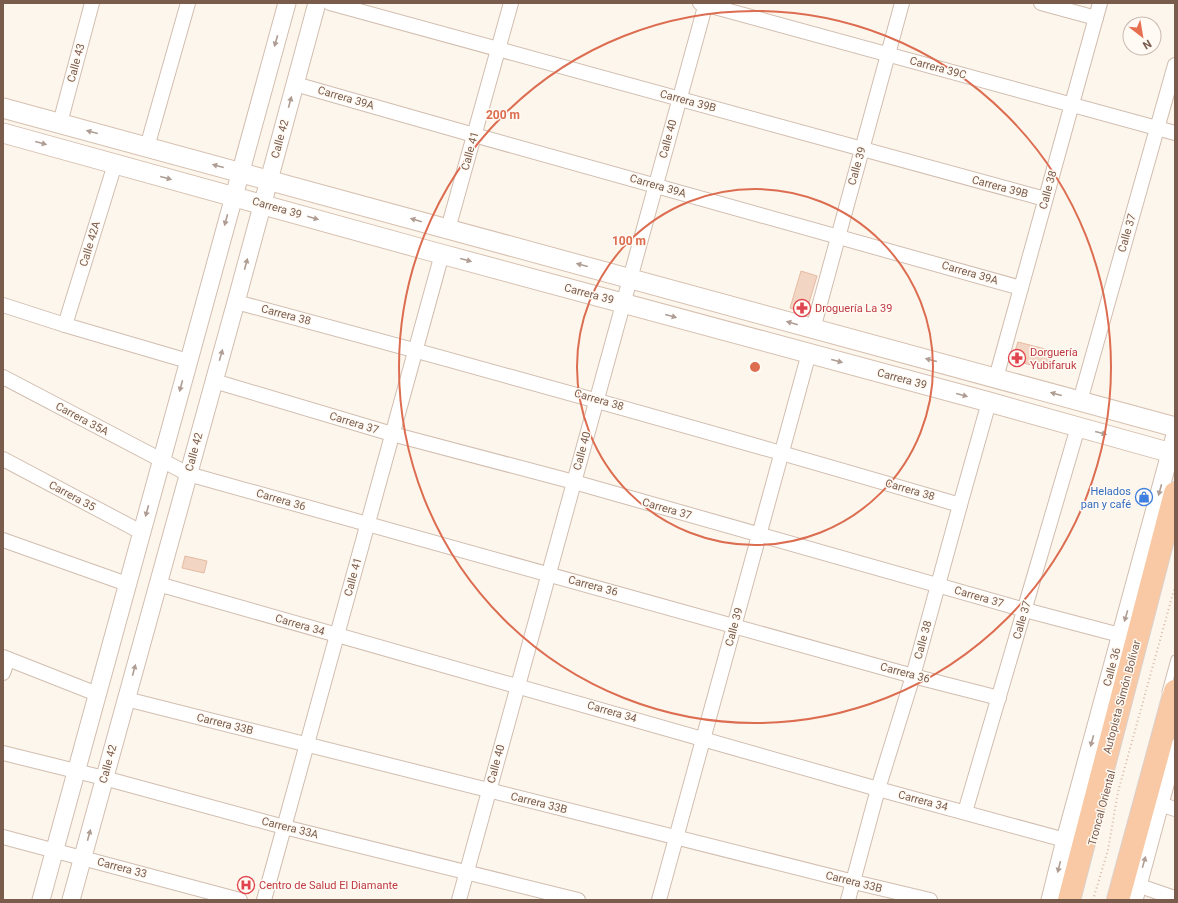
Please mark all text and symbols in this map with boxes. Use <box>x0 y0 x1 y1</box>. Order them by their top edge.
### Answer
north arrow <box>1122 16 1162 56</box>
one-way arrow <box>273 35 279 47</box>
text: N <box>1140 37 1154 52</box>
street label: Calle 43 <box>65 42 87 84</box>
street label: Carrera 39C <box>908 54 968 82</box>
street label: Carrera 39A <box>316 84 377 112</box>
street label: Carrera 39B <box>658 87 718 115</box>
one-way arrow <box>287 96 293 108</box>
text: 200 m <box>486 108 520 122</box>
street label: Calle 42 <box>269 118 291 160</box>
street label: Calle 40 <box>657 118 679 160</box>
one-way arrow <box>86 129 98 135</box>
street label: Calle 41 <box>459 130 481 172</box>
one-way arrow <box>35 140 47 146</box>
street label: Calle 39 <box>845 145 869 187</box>
one-way arrow <box>212 163 224 169</box>
street label: Calle 38 <box>1037 169 1059 211</box>
street label: Carrera 39A <box>628 172 689 200</box>
street label: Carrera 39B <box>970 173 1030 201</box>
one-way arrow <box>160 175 172 181</box>
street label: Carrera 39 <box>251 195 303 221</box>
street label: Calle 37 <box>1115 212 1139 254</box>
one-way arrow <box>223 214 229 226</box>
one-way arrow <box>307 216 320 222</box>
one-way arrow <box>410 217 422 223</box>
street label: Calle 42A <box>77 219 103 268</box>
text: 100 m <box>612 234 646 248</box>
one-way arrow <box>243 258 249 270</box>
one-way arrow <box>459 258 472 264</box>
street label: Carrera 39A <box>940 259 1001 287</box>
one-way arrow <box>576 262 588 268</box>
street label: Carrera 39 <box>563 281 615 307</box>
pharmacy icon: Droguería La 39 <box>792 298 812 318</box>
street label: Carrera 38 <box>260 302 312 328</box>
place label: Droguería La 39 <box>815 302 892 315</box>
one-way arrow <box>664 313 677 319</box>
one-way arrow <box>786 320 798 326</box>
place label: Dorguería Yubifaruk <box>1030 346 1078 372</box>
pharmacy icon: Dorguería Yubifaruk <box>1007 348 1027 368</box>
one-way arrow <box>218 349 224 361</box>
one-way arrow <box>925 357 937 363</box>
one-way arrow <box>831 358 843 364</box>
centre of rings <box>748 360 762 374</box>
street label: Carrera 39 <box>876 366 928 392</box>
one-way arrow <box>178 380 184 392</box>
street label: Carrera 38 <box>573 387 625 413</box>
one-way arrow <box>1050 391 1063 397</box>
one-way arrow <box>956 392 968 398</box>
street label: Carrera 35A <box>53 400 111 439</box>
street label: Carrera 37 <box>328 409 380 437</box>
street label: Calle 40 <box>571 430 593 472</box>
one-way arrow <box>1095 430 1107 436</box>
street label: Calle 42 <box>183 431 205 473</box>
street label: Carrera 38 <box>884 477 936 503</box>
street label: Carrera 35 <box>46 478 98 514</box>
place label: Helados pan y café <box>1081 485 1131 511</box>
one-way arrow <box>1157 485 1163 497</box>
street label: Carrera 36 <box>255 487 307 513</box>
shop icon: Helados pan y café <box>1134 487 1154 507</box>
street label: Carrera 37 <box>641 496 693 522</box>
one-way arrow <box>144 505 150 517</box>
street label: Calle 41 <box>342 556 364 598</box>
street label: Carrera 36 <box>567 573 619 599</box>
street label: Carrera 37 <box>953 584 1005 610</box>
street label: Calle 37 <box>1010 599 1034 641</box>
street label: Calle 39 <box>723 606 745 648</box>
one-way arrow <box>1123 610 1129 622</box>
street label: Carrera 34 <box>274 612 326 638</box>
street label: Calle 38 <box>912 619 934 661</box>
street label: Autopista Simón Bolívar <box>1101 638 1144 755</box>
street label: Calle 36 <box>1101 646 1123 688</box>
street label: Carrera 36 <box>879 660 931 686</box>
one-way arrow <box>131 663 137 675</box>
street label: Carrera 34 <box>586 699 638 725</box>
street label: Carrera 33B <box>195 711 255 737</box>
one-way arrow <box>1089 736 1095 748</box>
street label: Calle 42 <box>97 743 119 785</box>
street label: Calle 40 <box>485 743 507 785</box>
street label: Troncal Oriental <box>1086 769 1118 847</box>
street label: Carrera 34 <box>897 788 949 814</box>
street label: Carrera 33B <box>509 790 569 816</box>
street label: Carrera 33A <box>260 815 321 842</box>
one-way arrow <box>86 829 92 841</box>
street label: Carrera 33 <box>96 855 148 881</box>
one-way arrow <box>1141 856 1147 869</box>
one-way arrow <box>1055 861 1061 873</box>
street label: Carrera 33B <box>824 869 884 895</box>
hospital icon: Centro de Salud El Diamante <box>236 875 256 895</box>
place label: Centro de Salud El Diamante <box>259 879 398 892</box>

